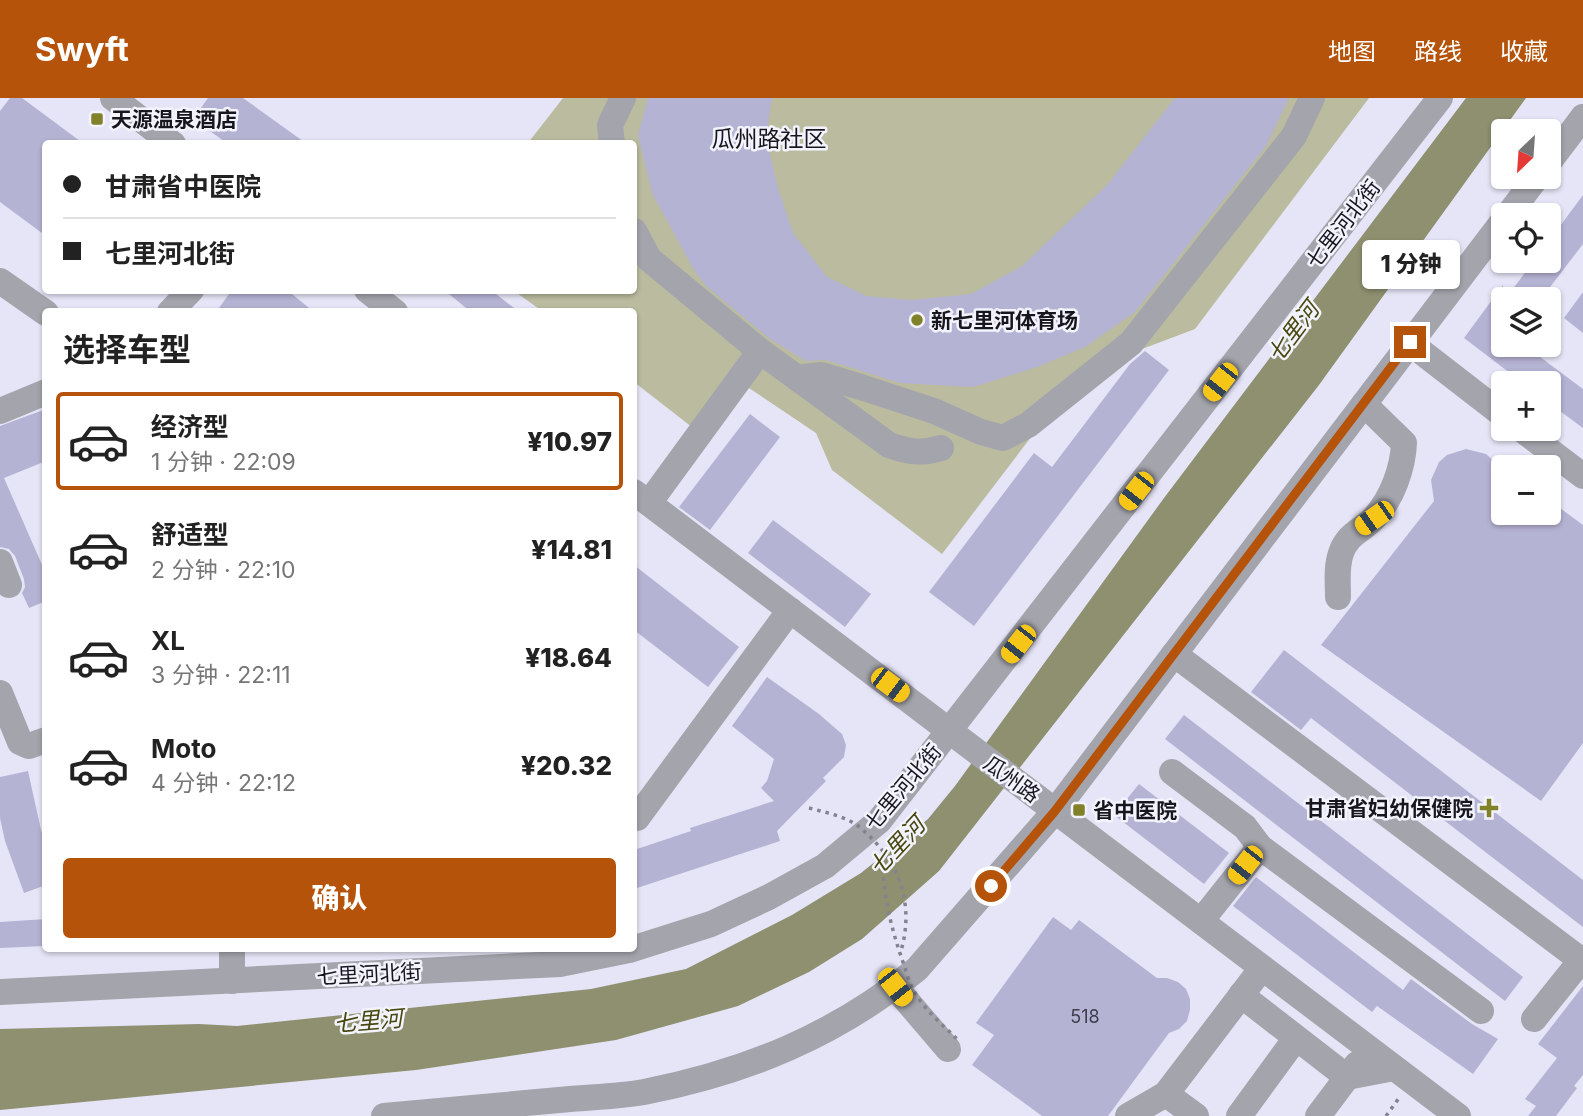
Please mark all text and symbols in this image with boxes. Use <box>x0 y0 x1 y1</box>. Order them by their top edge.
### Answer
text: Swyft <box>35 29 129 69</box>
text: 地图 <box>1328 37 1376 66</box>
text: 路线 <box>1414 37 1462 66</box>
text: 收藏 <box>1500 37 1548 66</box>
place label: 天源温泉酒店 <box>111 107 237 132</box>
marker: 天源温泉酒店 <box>89 111 105 127</box>
north arrow <box>1491 119 1561 189</box>
map controls <box>1491 119 1561 525</box>
district label: 瓜州路社区 <box>712 125 827 153</box>
text: 甘肃省中医院 <box>105 171 261 202</box>
street label: 七里河北街 <box>1301 175 1385 273</box>
button: locate <box>1491 203 1561 273</box>
text: 七里河北街 <box>105 238 235 269</box>
callout: 1 分钟 <box>1361 240 1459 289</box>
text: 1 分钟 <box>1380 250 1442 278</box>
button: layers <box>1491 287 1561 357</box>
water label: 七里河 <box>1261 293 1327 368</box>
place label: 新七里河体育场 <box>931 308 1078 333</box>
marker: 新七里河体育场 <box>909 312 925 328</box>
route end <box>1394 326 1426 358</box>
text: 选择车型 <box>63 330 191 369</box>
car <box>1199 359 1242 405</box>
button: + <box>1491 371 1561 441</box>
icon: car <box>67 410 130 473</box>
text: 经济型 <box>151 411 229 442</box>
text: ¥10.97 <box>528 426 612 457</box>
text: 1 分钟 · 22:09 <box>151 448 296 476</box>
button: − <box>1491 455 1561 525</box>
car <box>1115 468 1158 514</box>
car <box>1351 497 1398 539</box>
icon: car <box>67 518 130 581</box>
text: 舒适型 <box>151 519 229 550</box>
text: ¥14.81 <box>531 534 612 565</box>
text: 2 分钟 · 22:10 <box>151 556 296 584</box>
car <box>997 621 1040 667</box>
text: XL <box>151 625 185 656</box>
icon: car <box>67 626 130 689</box>
text: ¥18.64 <box>525 642 612 673</box>
text: 3 分钟 · 22:11 <box>151 661 291 689</box>
car <box>867 664 914 706</box>
text: Moto <box>151 733 216 764</box>
icon: car <box>67 734 130 797</box>
street label: 七里河北街 <box>860 739 946 835</box>
text: ¥20.32 <box>521 750 612 781</box>
street label: 瓜州路 <box>979 750 1045 808</box>
text: 4 分钟 · 22:12 <box>151 769 296 797</box>
place label: 甘肃省妇幼保健院 <box>1305 796 1473 821</box>
place label: 省中医院 <box>1093 798 1177 823</box>
marker: 甘肃省妇幼保健院 <box>1479 798 1499 818</box>
marker: 省中医院 <box>1071 802 1087 818</box>
water label: 七里河 <box>863 808 933 881</box>
car <box>1224 842 1267 888</box>
button: 确认 <box>63 858 616 938</box>
route start <box>975 870 1007 902</box>
street label: 七里河北街 <box>316 959 422 989</box>
car <box>874 964 917 1010</box>
water label: 七里河 <box>332 1004 408 1038</box>
house number: 518 <box>1070 1006 1100 1027</box>

